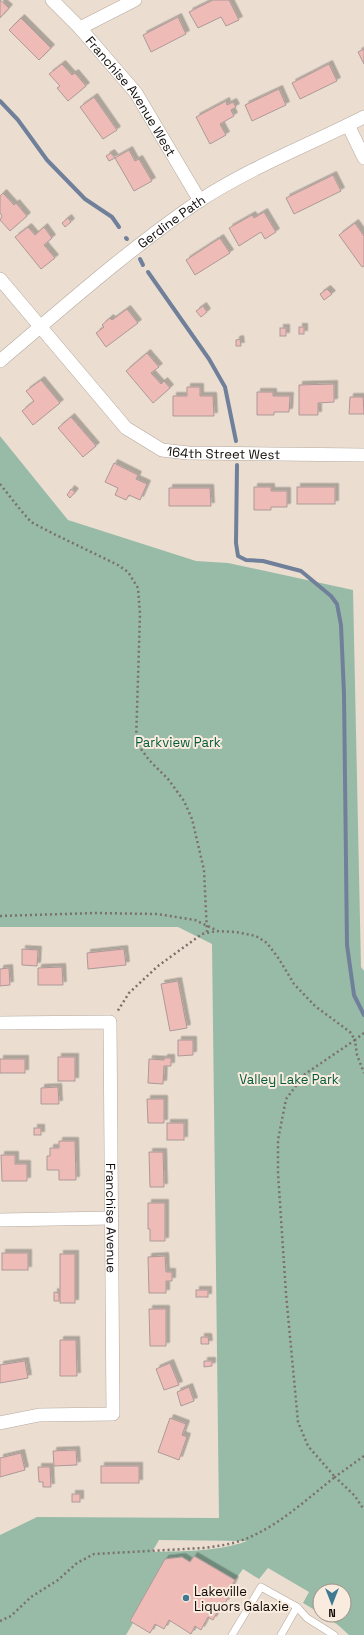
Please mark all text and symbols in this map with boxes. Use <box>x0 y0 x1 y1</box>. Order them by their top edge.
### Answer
street label: Franchise Avenue West <box>82 32 180 159</box>
street label: Gerdine Path <box>134 191 208 252</box>
street label: 164th Street West <box>166 442 280 463</box>
park label: Parkview Park <box>135 734 221 751</box>
park label: Valley Lake Park <box>239 1071 339 1088</box>
street label: Franchise Avenue <box>103 1163 120 1273</box>
place label: Lakeville Liquors Galaxie <box>194 1583 289 1615</box>
north arrow <box>312 1583 352 1623</box>
marker: Lakeville Liquors Galaxie <box>181 1593 191 1603</box>
text: N <box>328 1606 336 1620</box>

